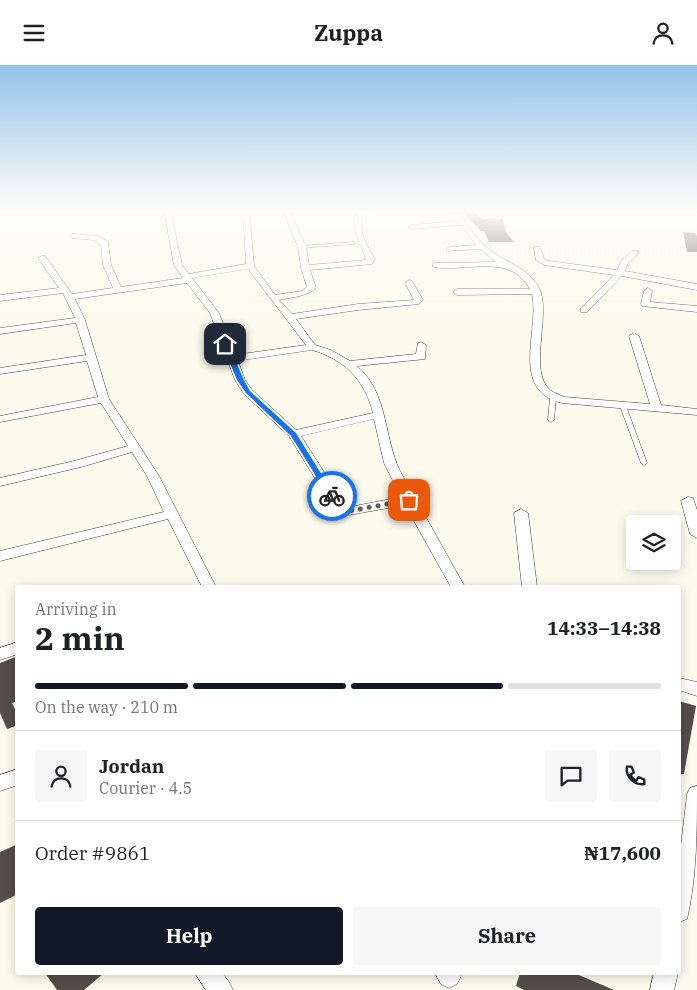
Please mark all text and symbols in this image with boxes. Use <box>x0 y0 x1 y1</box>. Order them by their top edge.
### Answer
text: Zuppa <box>314 18 383 47</box>
icon: menu <box>20 19 48 47</box>
icon: person <box>649 19 677 47</box>
pin <box>204 323 246 365</box>
icon: home <box>211 330 239 358</box>
courier <box>307 471 357 521</box>
pin <box>388 479 430 521</box>
icon: bike <box>318 482 346 510</box>
icon: bag <box>395 486 423 514</box>
map controls <box>626 515 681 570</box>
button: layers <box>626 515 681 570</box>
text: Arriving in <box>35 599 117 619</box>
text: 14:33–14:38 <box>547 616 661 640</box>
text: 2 min <box>35 617 125 659</box>
text: On the way · 210 m <box>35 697 178 717</box>
button: person <box>35 750 87 802</box>
button: chat <box>545 750 597 802</box>
button: phone <box>609 750 661 802</box>
text: Jordan <box>99 754 164 778</box>
text: Courier · 4.5 <box>99 778 192 798</box>
text: Order #9861 <box>35 841 150 865</box>
text: ₦17,600 <box>584 841 661 865</box>
button: Help <box>35 907 343 965</box>
button: Share <box>353 907 661 965</box>

